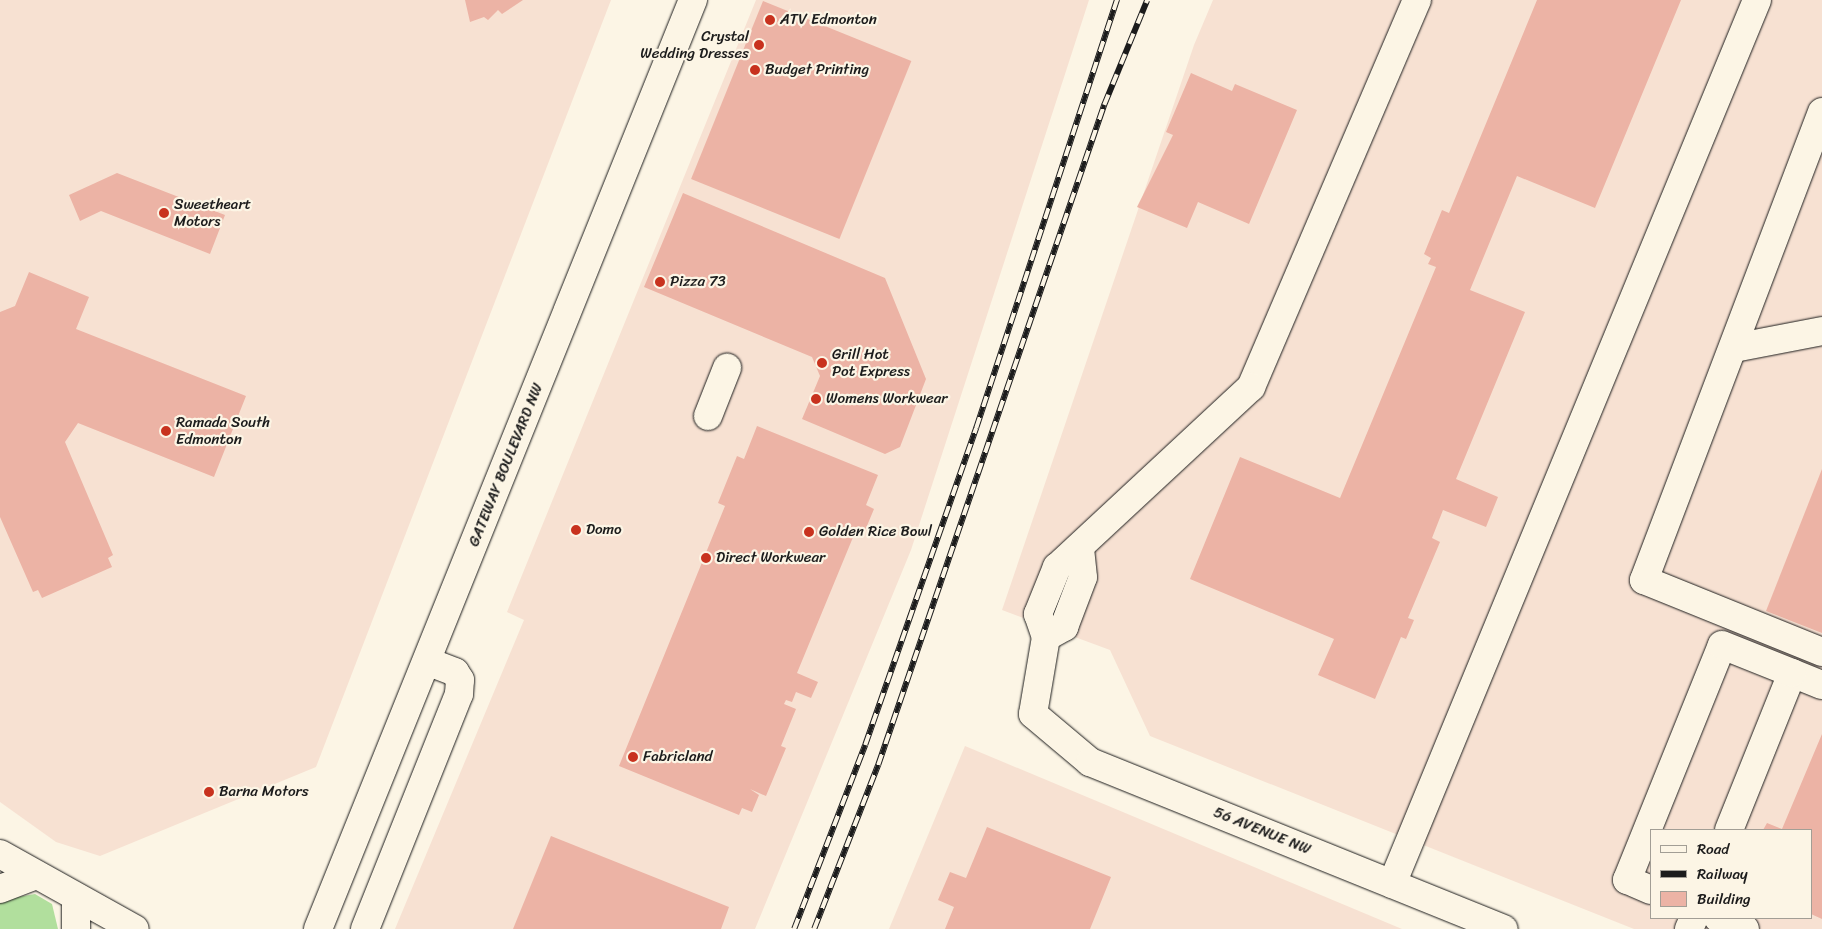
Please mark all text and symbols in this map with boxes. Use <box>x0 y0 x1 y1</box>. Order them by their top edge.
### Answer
place label: ATV Edmonton <box>780 11 877 29</box>
marker: ATV Edmonton <box>764 14 776 26</box>
place label: Crystal Wedding Dresses <box>640 27 749 62</box>
marker: Crystal Wedding Dresses <box>753 39 765 51</box>
place label: Budget Printing <box>765 61 869 79</box>
marker: Budget Printing <box>749 64 761 76</box>
place label: Sweetheart Motors <box>174 195 251 230</box>
marker: Sweetheart Motors <box>158 207 170 219</box>
place label: Pizza 73 <box>670 273 726 291</box>
marker: Pizza 73 <box>654 276 666 288</box>
place label: Grill Hot Pot Express <box>832 345 911 380</box>
marker: Grill Hot Pot Express <box>816 357 828 369</box>
street label: GATEWAY BOULEVARD NW <box>465 380 547 550</box>
place label: Womens Workwear <box>826 390 948 408</box>
marker: Womens Workwear <box>810 393 822 405</box>
place label: Ramada South Edmonton <box>176 413 271 448</box>
marker: Ramada South Edmonton <box>160 425 172 437</box>
place label: Domo <box>586 521 622 539</box>
place label: Golden Rice Bowl <box>819 523 932 541</box>
marker: Domo <box>570 524 582 536</box>
marker: Golden Rice Bowl <box>803 526 815 538</box>
place label: Direct Workwear <box>716 549 825 567</box>
marker: Direct Workwear <box>700 552 712 564</box>
place label: Fabricland <box>643 748 713 766</box>
marker: Fabricland <box>627 751 639 763</box>
place label: Barna Motors <box>219 783 308 801</box>
marker: Barna Motors <box>203 786 215 798</box>
street label: 56 AVENUE NW <box>1211 803 1313 859</box>
legend <box>1650 829 1812 919</box>
text: Road <box>1697 836 1729 862</box>
text: Railway <box>1697 861 1748 887</box>
text: Building <box>1697 886 1751 912</box>

